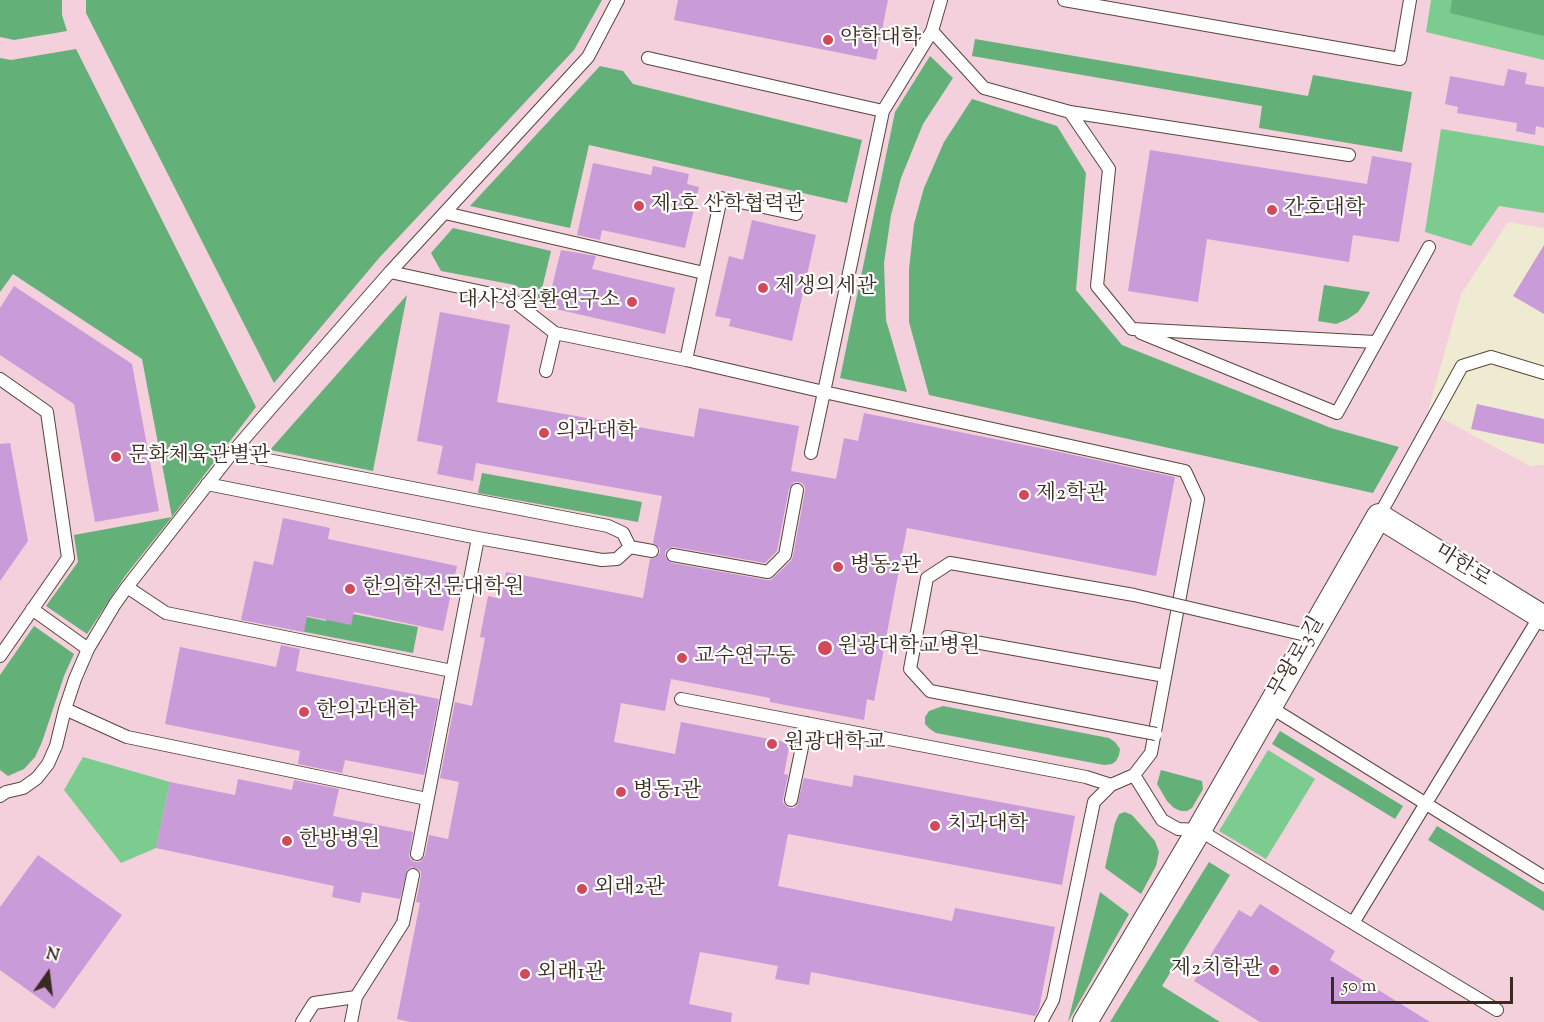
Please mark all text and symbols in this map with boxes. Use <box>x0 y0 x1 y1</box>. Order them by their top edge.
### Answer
place label: 약학대학 <box>840 27 921 53</box>
marker: 약학대학 <box>821 33 835 47</box>
place label: 제1호 산학협력관 <box>651 193 805 219</box>
place label: 간호대학 <box>1284 197 1365 223</box>
marker: 제1호 산학협력관 <box>632 199 646 213</box>
marker: 간호대학 <box>1265 203 1279 217</box>
place label: 제생의세관 <box>775 275 876 301</box>
marker: 제생의세관 <box>756 281 770 295</box>
place label: 대사성질환연구소 <box>458 289 620 315</box>
marker: 대사성질환연구소 <box>625 295 639 309</box>
place label: 의과대학 <box>556 420 637 446</box>
marker: 의과대학 <box>537 426 551 440</box>
place label: 문화체육관별관 <box>128 444 270 470</box>
marker: 문화체육관별관 <box>109 450 123 464</box>
place label: 제2학관 <box>1036 482 1107 508</box>
marker: 제2학관 <box>1017 488 1031 502</box>
street label: 마한로 <box>1430 540 1494 594</box>
place label: 병동2관 <box>850 554 921 580</box>
marker: 병동2관 <box>831 560 845 574</box>
place label: 한의학전문대학원 <box>362 576 524 602</box>
marker: 한의학전문대학원 <box>343 582 357 596</box>
street label: 무왕로3길 <box>1265 613 1331 703</box>
place label: 원광대학교병원 <box>838 635 980 661</box>
marker: 원광대학교병원 <box>816 639 834 657</box>
place label: 교수연구동 <box>694 645 795 671</box>
marker: 교수연구동 <box>675 651 689 665</box>
place label: 한의과대학 <box>316 699 417 725</box>
marker: 한의과대학 <box>297 705 311 719</box>
place label: 원광대학교 <box>784 731 885 757</box>
marker: 원광대학교 <box>765 737 779 751</box>
place label: 병동1관 <box>633 779 701 805</box>
marker: 병동1관 <box>614 785 628 799</box>
place label: 치과대학 <box>947 813 1028 839</box>
marker: 치과대학 <box>928 819 942 833</box>
place label: 한방병원 <box>299 828 380 854</box>
marker: 한방병원 <box>280 834 294 848</box>
place label: 외래2관 <box>594 876 665 902</box>
marker: 외래2관 <box>575 882 589 896</box>
text: N <box>43 943 61 969</box>
north arrow <box>18 944 78 1004</box>
place label: 제2치학관 <box>1171 957 1262 983</box>
place label: 외래1관 <box>537 961 605 987</box>
marker: 제2치학관 <box>1267 963 1281 977</box>
scale bar <box>1334 965 1516 1003</box>
marker: 외래1관 <box>518 967 532 981</box>
text: 50 m <box>1342 974 1376 1000</box>

